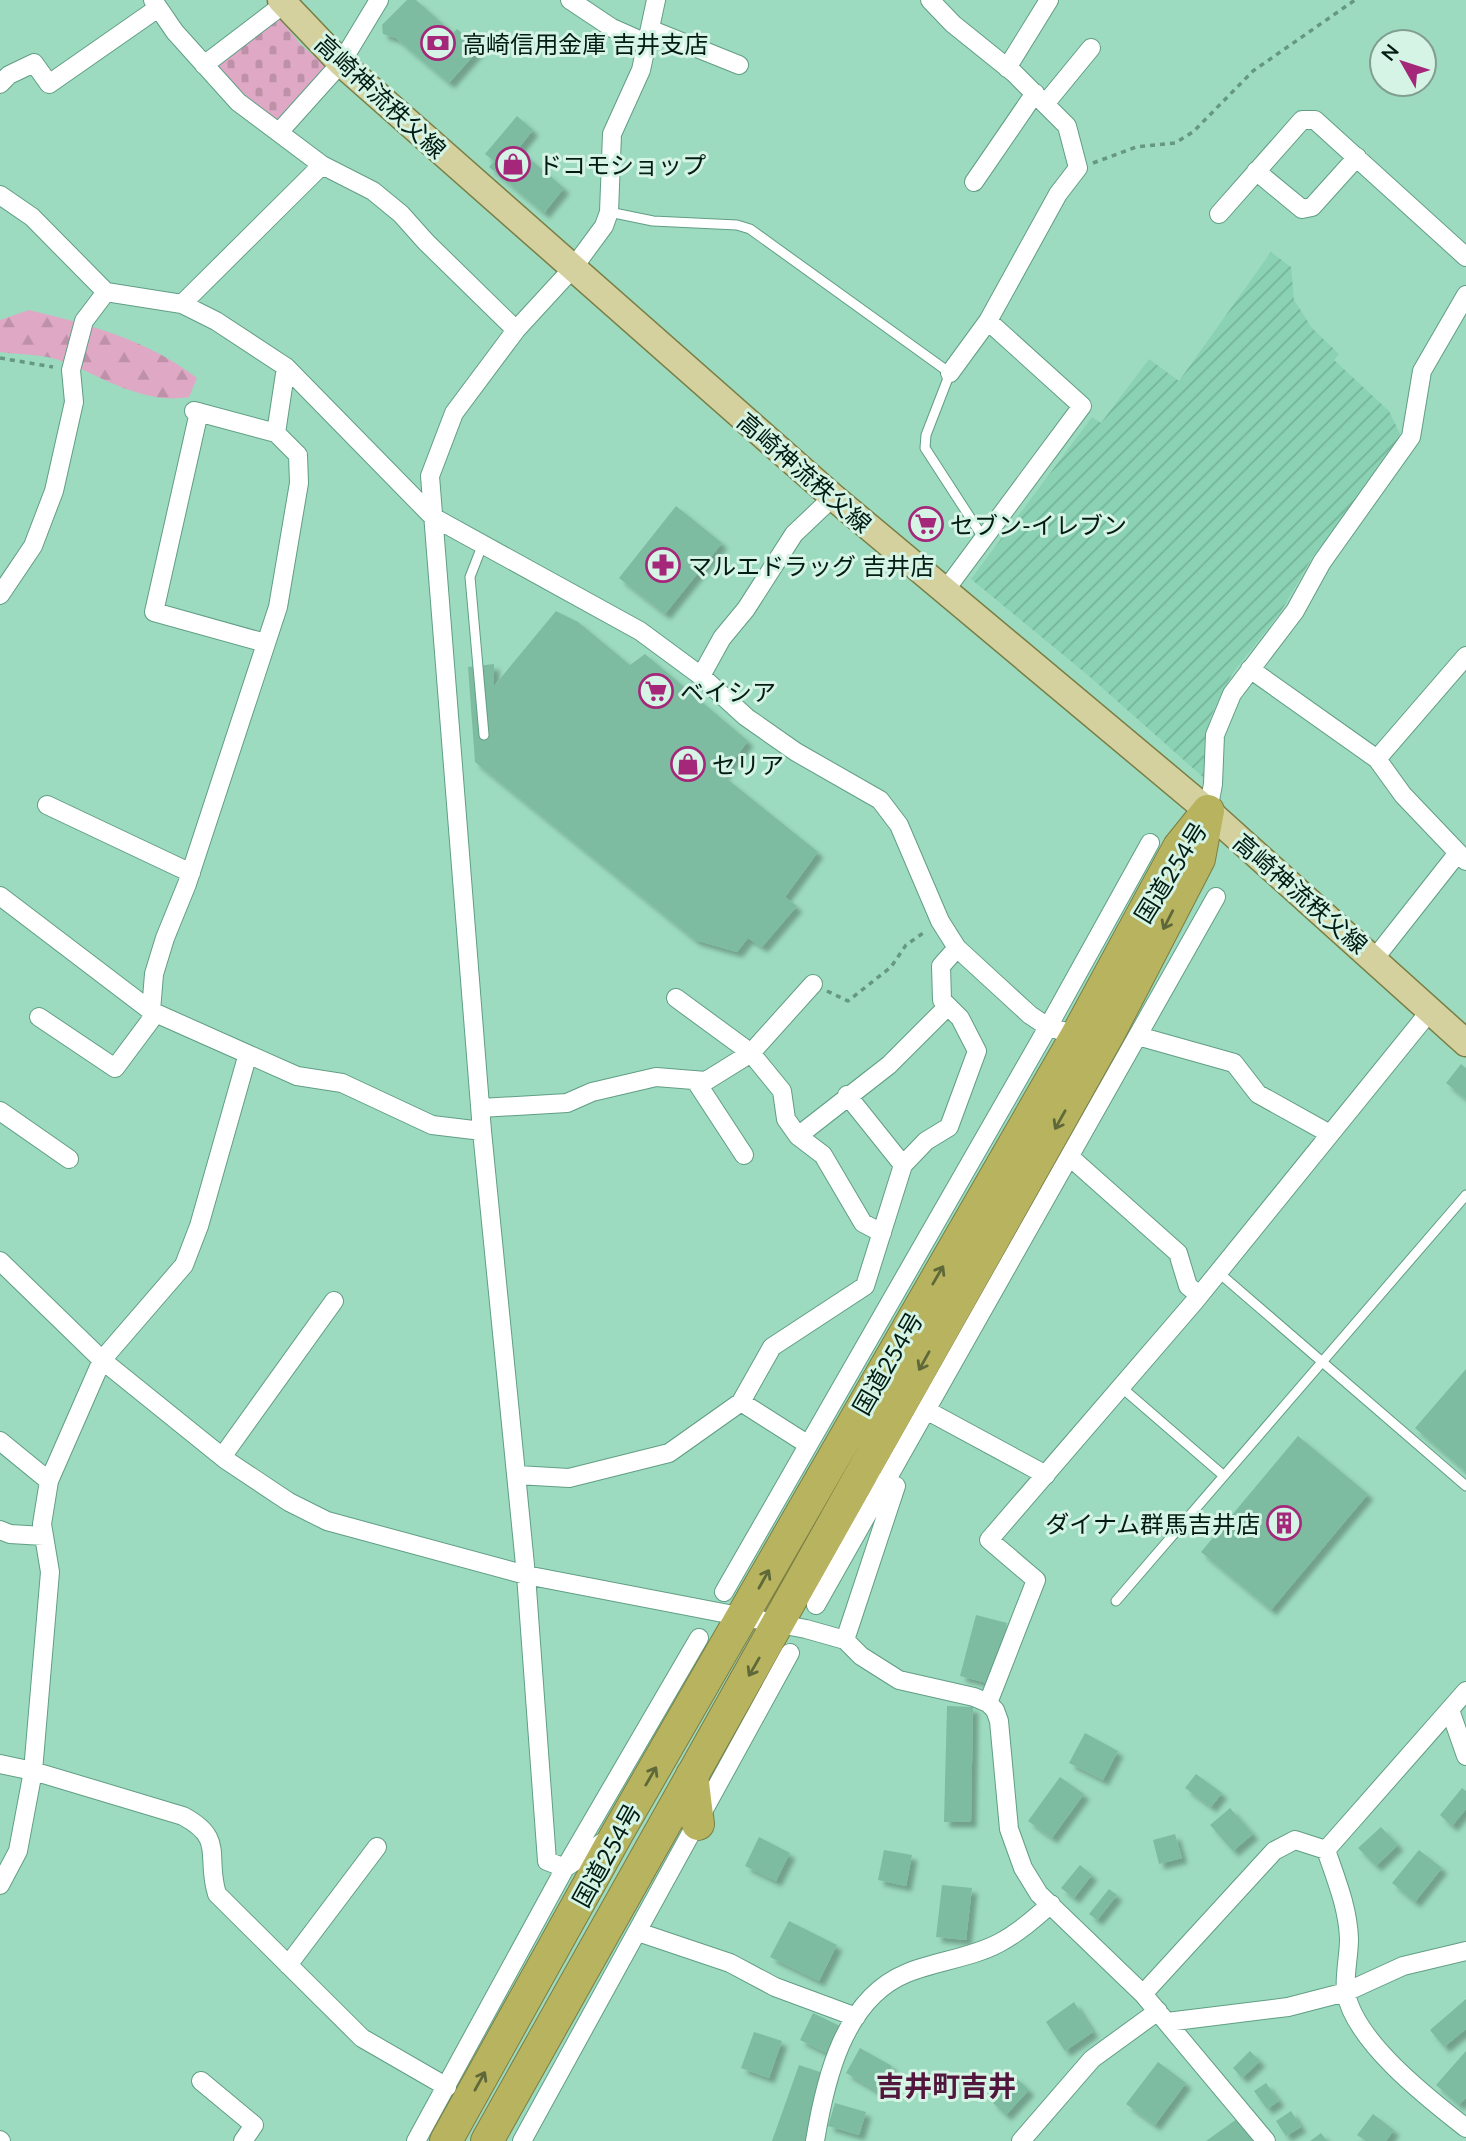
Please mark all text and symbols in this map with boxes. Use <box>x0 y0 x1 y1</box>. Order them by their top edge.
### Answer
bank icon: 高崎信用金庫 吉井支店 <box>419 24 457 62</box>
street label: 高崎神流秩父線 <box>310 28 452 164</box>
north arrow <box>1368 28 1438 98</box>
place label: 高崎信用金庫 吉井支店 <box>462 29 708 58</box>
text: N <box>1376 39 1403 65</box>
shop icon: ドコモショップ <box>494 145 532 183</box>
place label: ドコモショップ <box>538 150 706 179</box>
street label: 高崎神流秩父線 <box>732 406 878 538</box>
supermarket icon: セブン-イレブン <box>907 505 945 543</box>
place label: セブン-イレブン <box>950 510 1127 539</box>
pharmacy icon: マルエドラッグ 吉井店 <box>644 546 682 584</box>
place label: マルエドラッグ 吉井店 <box>688 551 934 580</box>
supermarket icon: ベイシア <box>637 672 675 710</box>
place label: ベイシア <box>680 677 776 706</box>
shop icon: セリア <box>669 745 707 783</box>
place label: セリア <box>712 750 784 779</box>
street label: 国道254号 <box>1128 816 1212 928</box>
street label: 高崎神流秩父線 <box>1228 827 1374 959</box>
one-way arrow <box>1160 909 1174 930</box>
one-way arrow <box>1053 1109 1066 1130</box>
one-way arrow <box>932 1265 945 1286</box>
street label: 国道254号 <box>846 1306 928 1420</box>
one-way arrow <box>917 1350 930 1371</box>
building icon: ダイナム群馬吉井店 <box>1265 1504 1303 1542</box>
place label: ダイナム群馬吉井店 <box>1045 1509 1260 1538</box>
one-way arrow <box>758 1569 771 1590</box>
one-way arrow <box>747 1656 760 1677</box>
one-way arrow <box>645 1766 658 1787</box>
street label: 国道254号 <box>566 1798 646 1912</box>
district label: 吉井町吉井 <box>876 2068 1016 2102</box>
one-way arrow <box>473 2072 487 2092</box>

